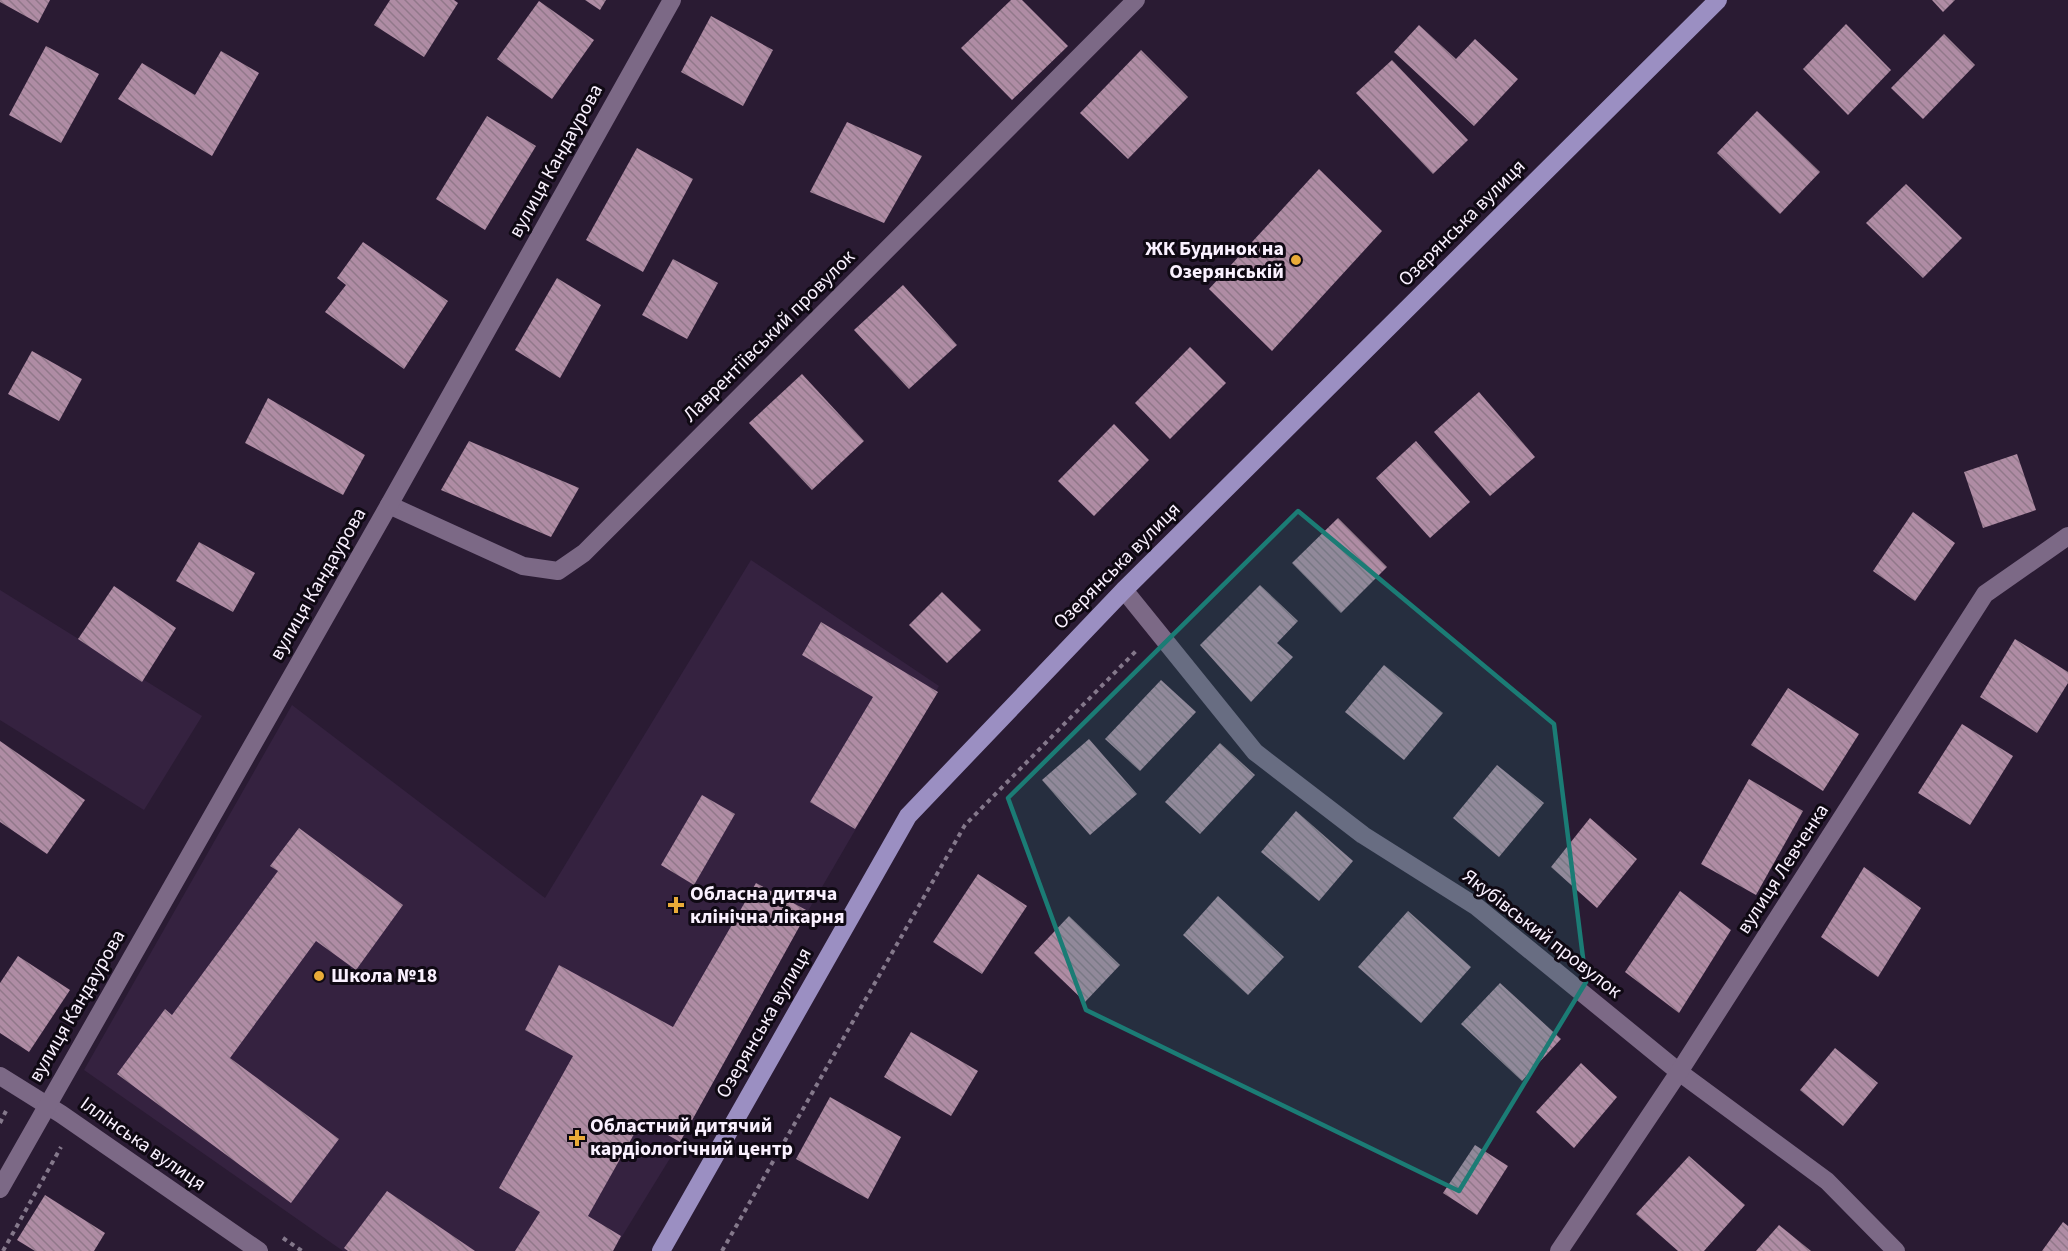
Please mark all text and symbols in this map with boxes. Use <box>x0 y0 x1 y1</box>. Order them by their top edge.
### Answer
street label: вулиця Кандаурова <box>502 79 610 243</box>
street label: Озерянська вулиця <box>1392 153 1532 293</box>
place label: ЖК Будинок на Озерянській <box>1145 235 1284 286</box>
street label: Лаврентіївський провулок <box>677 243 862 428</box>
marker: ЖК Будинок на Озерянській <box>1289 253 1303 267</box>
street label: Озерянська вулиця <box>1047 496 1187 636</box>
street label: вулиця Кандаурова <box>263 503 373 665</box>
street label: вулиця Левченка <box>1730 798 1836 940</box>
street label: Якубівський провулок <box>1456 863 1628 1005</box>
place label: Обласна дитяча клінічна лікарня <box>690 880 845 931</box>
marker: Обласна дитяча клінічна лікарня <box>667 896 685 914</box>
street label: вулиця Кандаурова <box>22 925 132 1087</box>
street label: Озерянська вулиця <box>709 942 819 1104</box>
place label: Школа №18 <box>331 962 437 990</box>
marker: Школа №18 <box>312 969 326 983</box>
street label: Іллінська вулиця <box>74 1090 212 1198</box>
place label: Областний дитячий кардіологічний центр <box>590 1112 793 1163</box>
marker: Областний дитячий кардіологічний центр <box>568 1129 586 1147</box>

